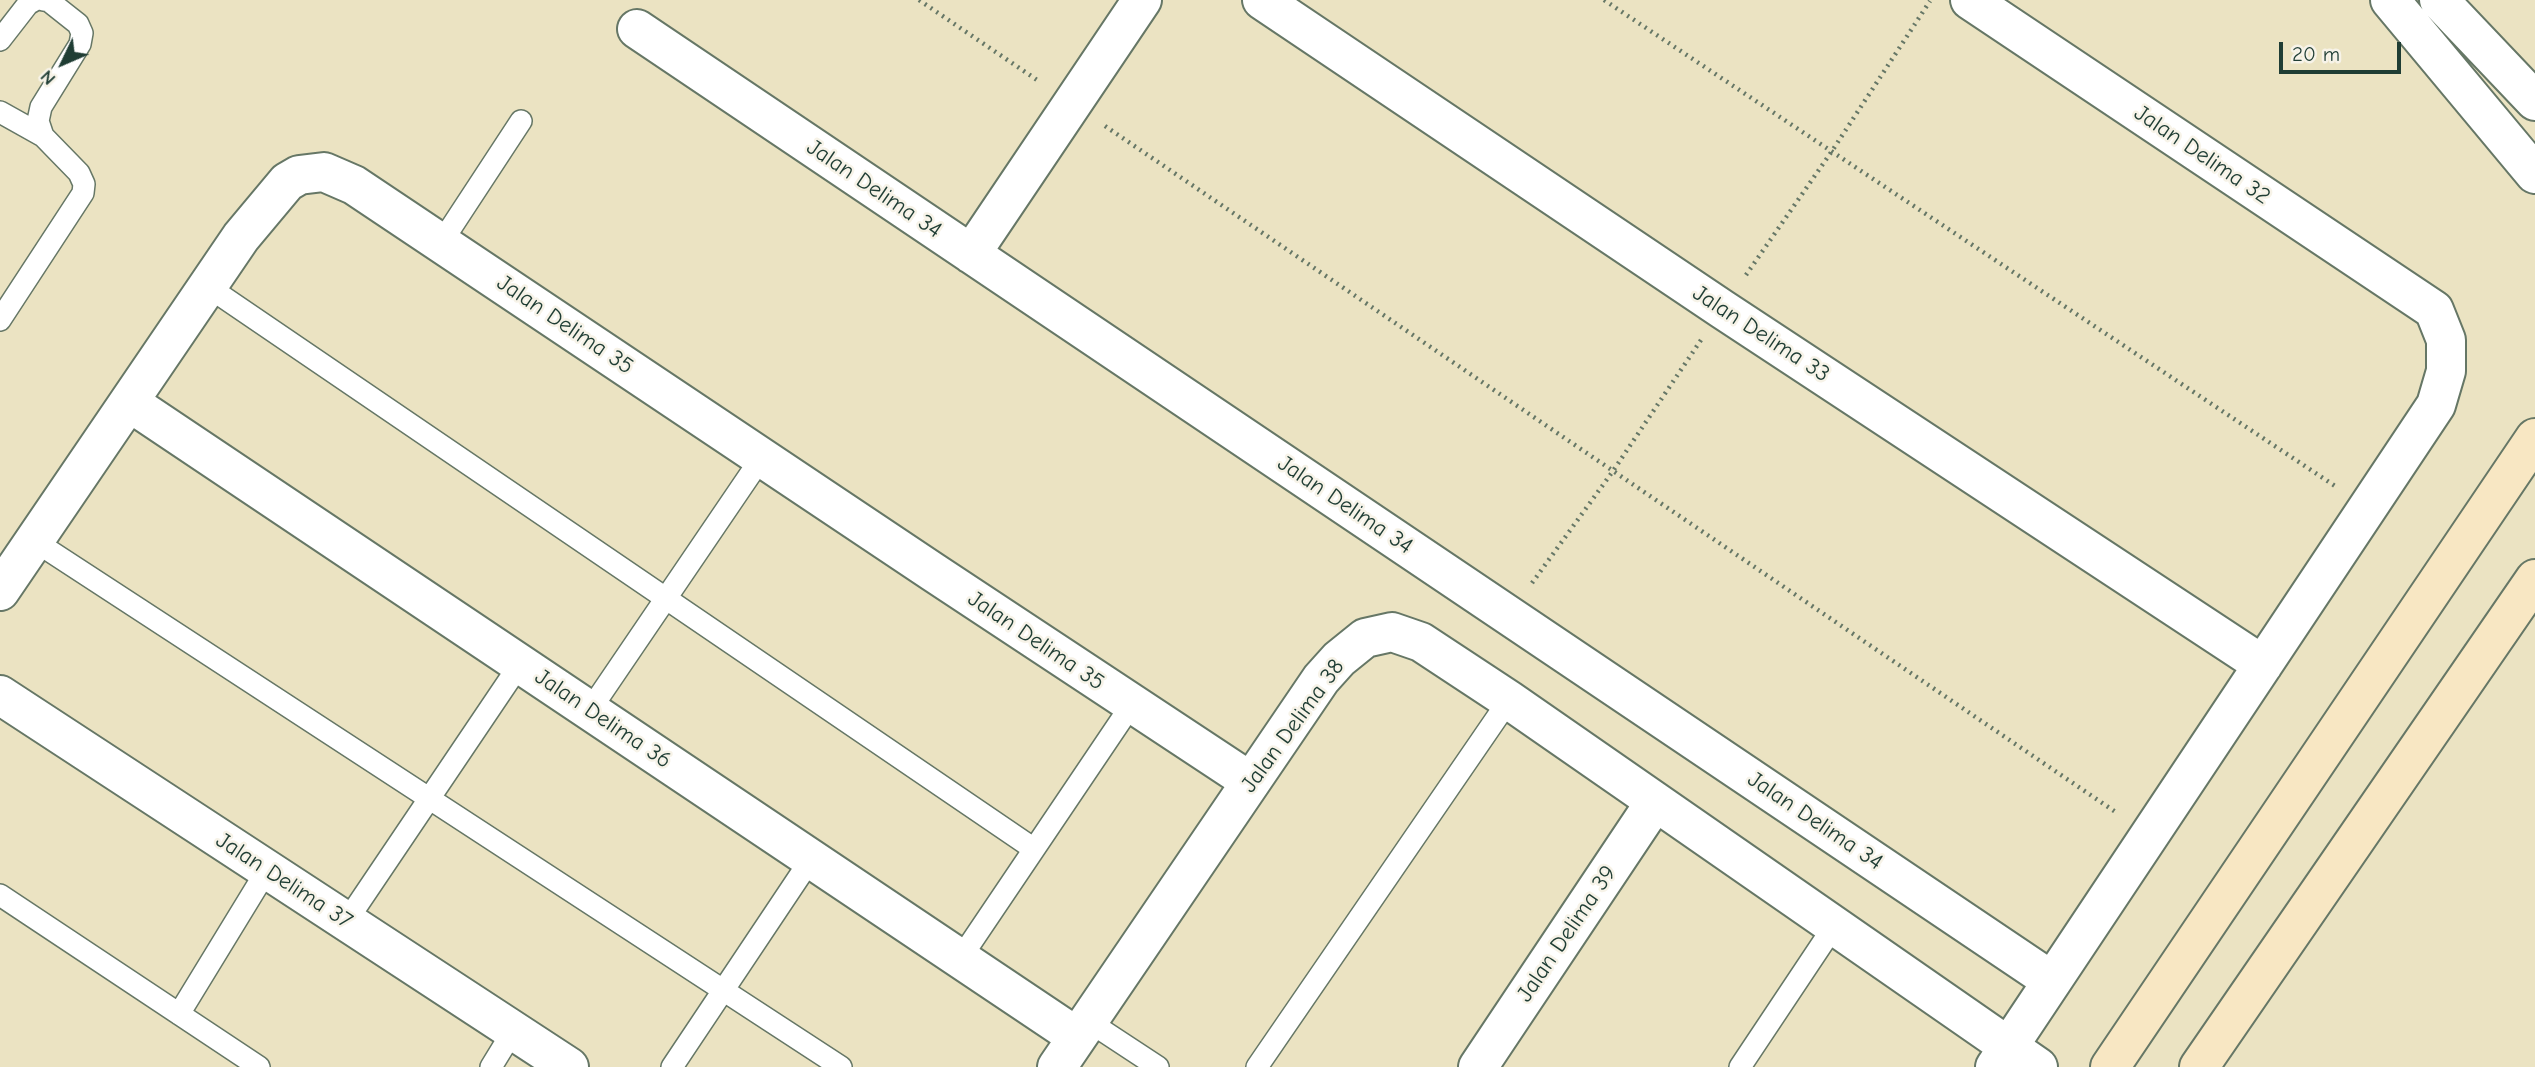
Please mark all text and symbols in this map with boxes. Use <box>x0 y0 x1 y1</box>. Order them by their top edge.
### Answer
north arrow <box>28 28 98 98</box>
scale bar <box>2283 28 2406 72</box>
text: 20 m <box>2292 42 2340 66</box>
text: N <box>36 65 60 90</box>
street label: Jalan Delima 32 <box>2129 99 2275 211</box>
street label: Jalan Delima 34 <box>801 134 947 244</box>
street label: Jalan Delima 35 <box>492 269 638 381</box>
street label: Jalan Delima 33 <box>1687 279 1835 389</box>
street label: Jalan Delima 34 <box>1272 450 1418 560</box>
street label: Jalan Delima 35 <box>963 585 1109 697</box>
street label: Jalan Delima 38 <box>1235 654 1351 798</box>
street label: Jalan Delima 36 <box>530 663 676 775</box>
street label: Jalan Delima 34 <box>1742 766 1888 876</box>
street label: Jalan Delima 37 <box>211 827 357 935</box>
street label: Jalan Delima 39 <box>1511 861 1623 1007</box>

